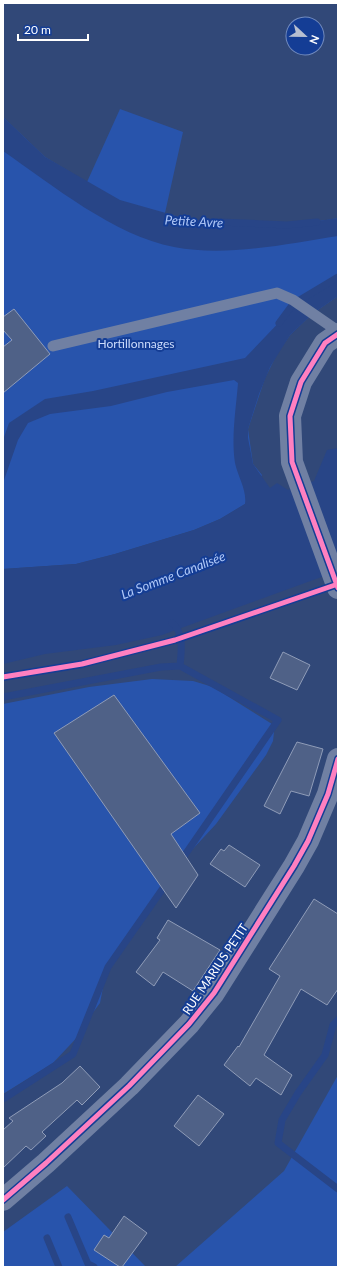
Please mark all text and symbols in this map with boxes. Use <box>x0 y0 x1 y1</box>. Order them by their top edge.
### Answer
scale bar <box>18 16 88 42</box>
north arrow <box>285 16 325 56</box>
text: 20 m <box>24 22 51 37</box>
text: N <box>307 34 322 46</box>
water label: Petite Avre <box>164 211 224 231</box>
park label: Hortillonnages <box>97 336 175 351</box>
water label: La Somme Canalisée <box>119 548 227 602</box>
street label: RUE MARIUS PETIT <box>179 921 251 1017</box>

